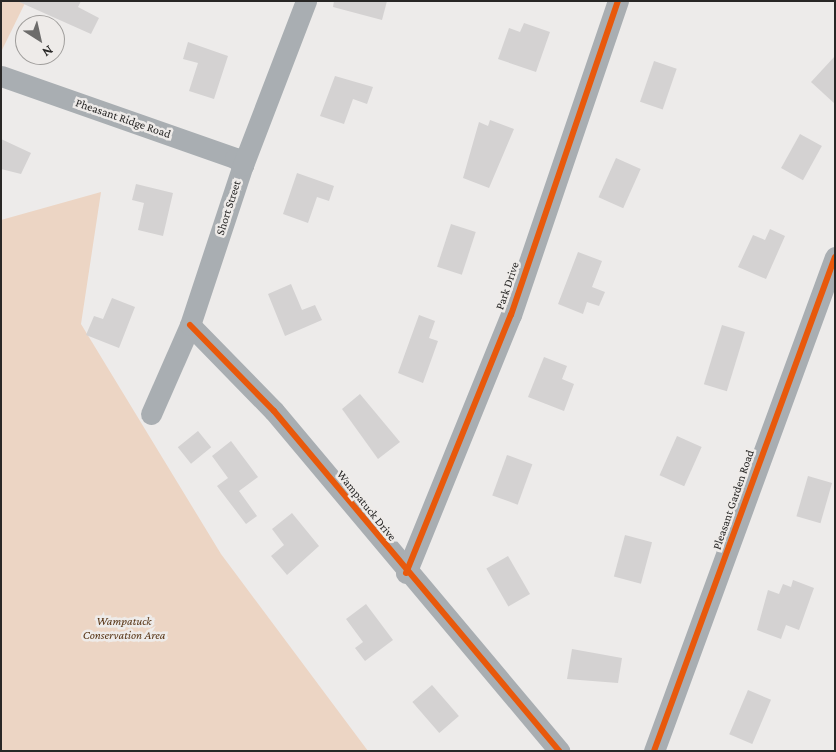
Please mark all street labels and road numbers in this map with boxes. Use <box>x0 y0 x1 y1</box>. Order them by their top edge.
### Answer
street label: Pheasant Ridge Road <box>73 96 173 142</box>
street label: Short Street <box>213 179 245 237</box>
street label: Park Drive <box>493 260 523 312</box>
street label: Pleasant Garden Road <box>710 448 758 552</box>
street label: Wampatuck Drive <box>333 468 399 544</box>

